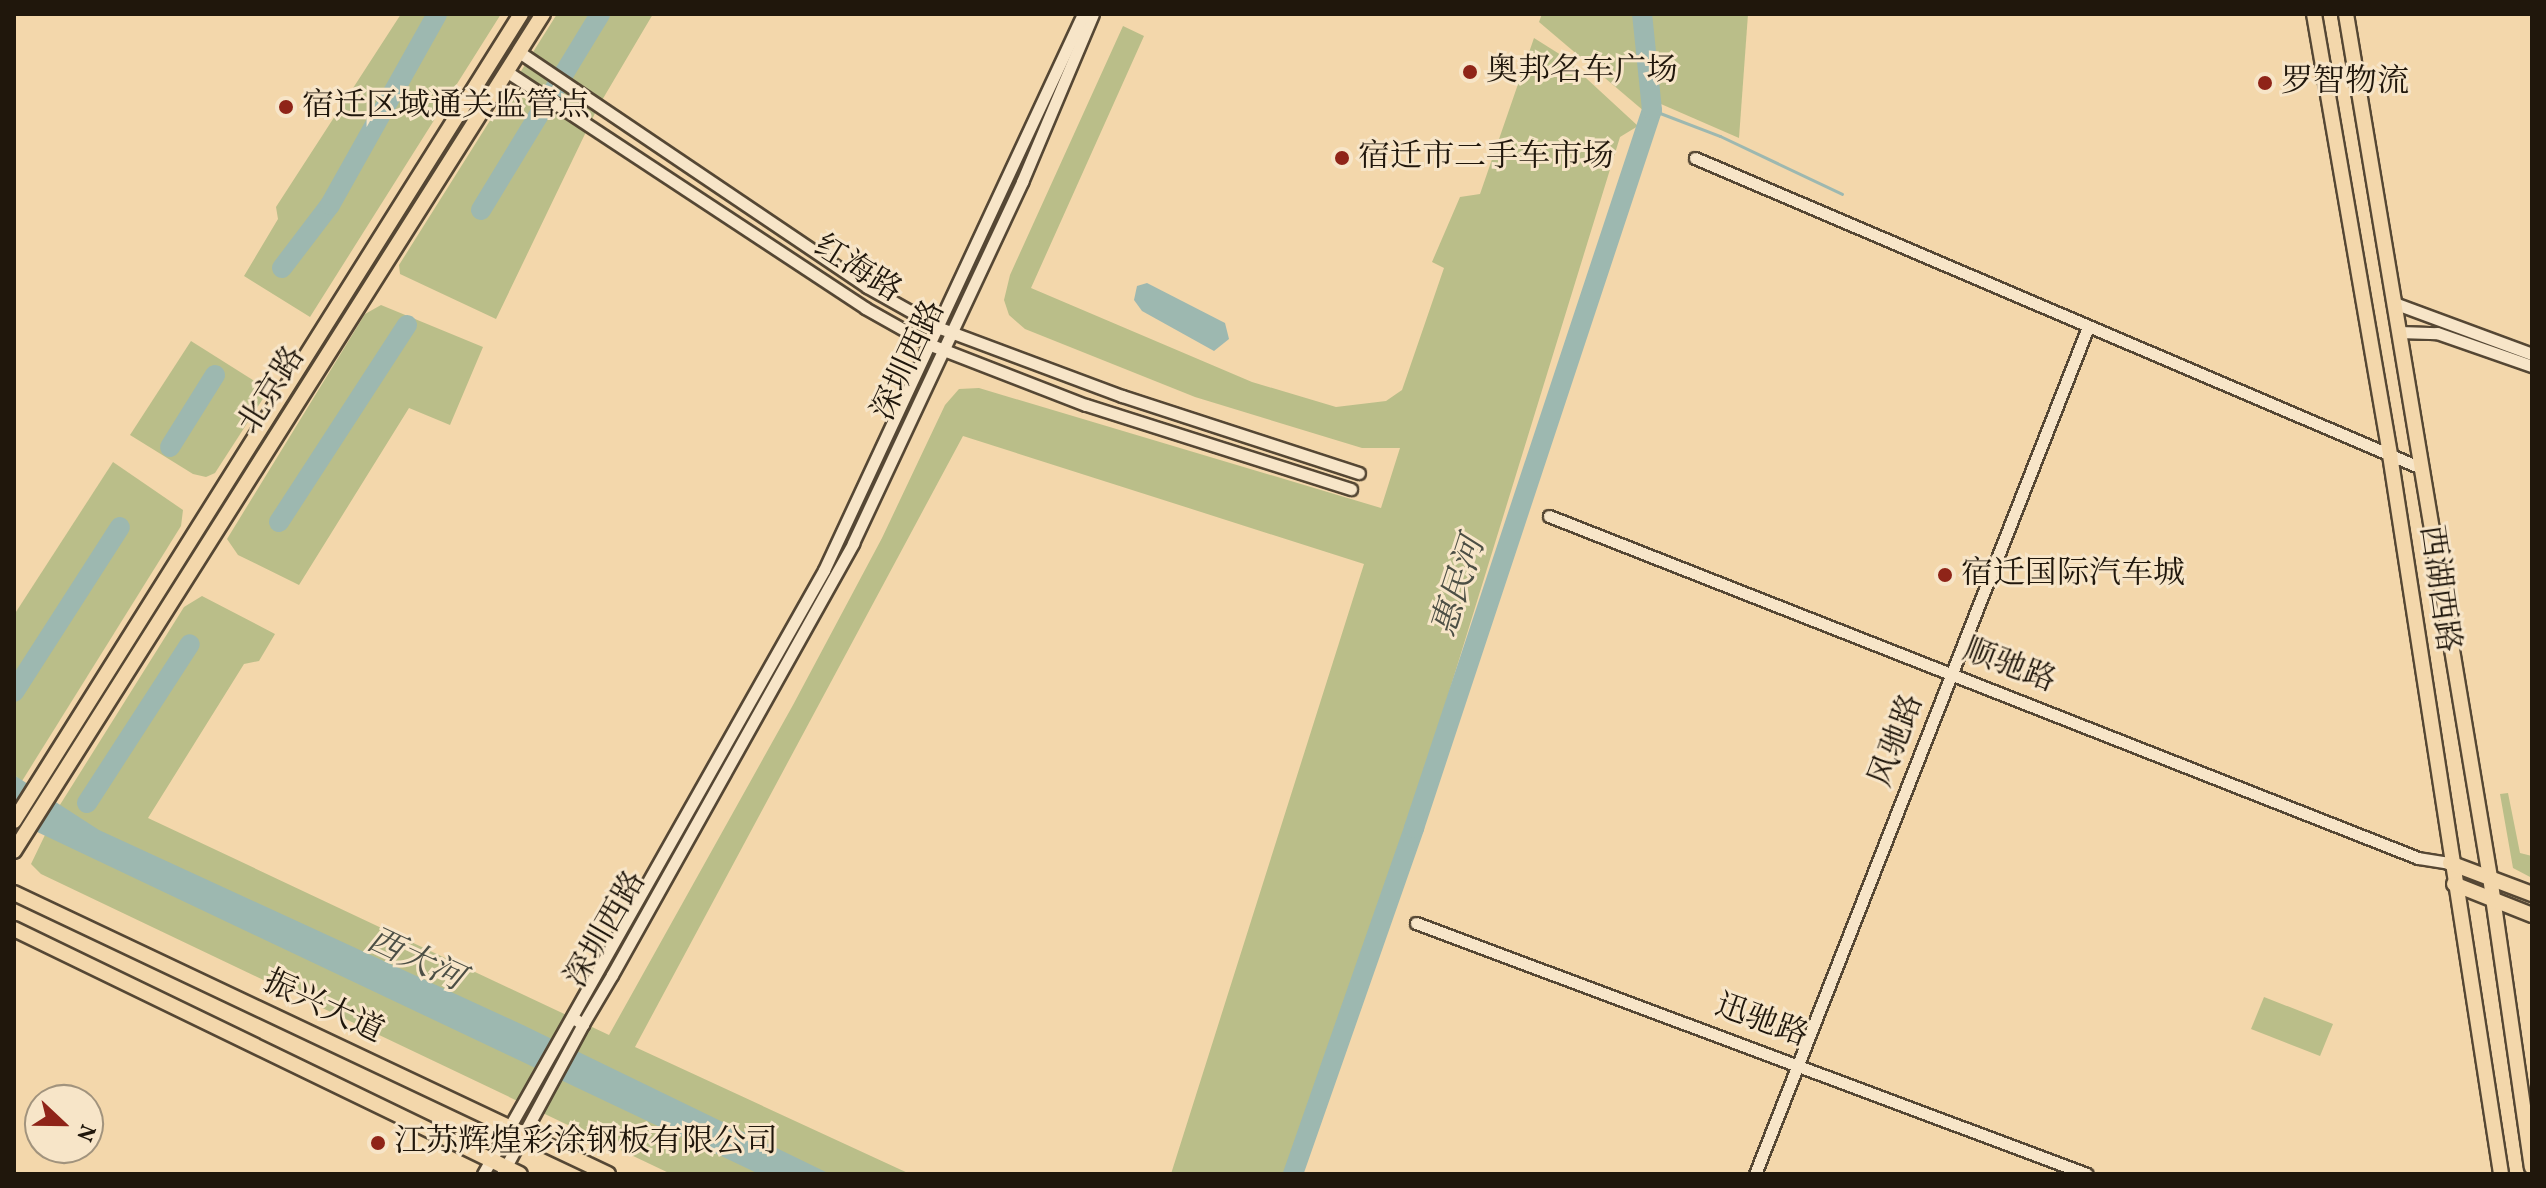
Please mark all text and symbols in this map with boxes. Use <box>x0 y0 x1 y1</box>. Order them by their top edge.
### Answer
place label: 奥邦名车广场 <box>1486 53 1678 91</box>
marker: 奥邦名车广场 <box>1461 63 1479 81</box>
place label: 罗智物流 <box>2281 64 2409 102</box>
marker: 罗智物流 <box>2256 74 2274 92</box>
place label: 宿迁区域通关监管点 <box>302 88 590 126</box>
marker: 宿迁区域通关监管点 <box>277 98 295 116</box>
place label: 宿迁市二手车市场 <box>1358 139 1614 177</box>
marker: 宿迁市二手车市场 <box>1333 149 1351 167</box>
street label: 红海路 <box>806 228 908 312</box>
street label: 深圳西路 <box>866 295 954 427</box>
street label: 北京路 <box>231 340 315 442</box>
street label: 西湖西路 <box>2410 523 2466 655</box>
water label: 惠民河 <box>1425 532 1495 642</box>
place label: 宿迁国际汽车城 <box>1961 556 2185 594</box>
marker: 宿迁国际汽车城 <box>1936 566 1954 584</box>
street label: 顺驰路 <box>1957 632 2061 702</box>
street label: 风驰路 <box>1863 689 1933 793</box>
street label: 深圳西路 <box>558 865 656 995</box>
water label: 西大河 <box>360 921 470 1001</box>
street label: 振兴大道 <box>257 964 389 1052</box>
street label: 迅驰路 <box>1709 988 1813 1056</box>
north arrow <box>24 1084 104 1164</box>
text: N <box>67 1119 102 1146</box>
place label: 江苏辉煌彩涂钢板有限公司 <box>394 1124 778 1162</box>
marker: 江苏辉煌彩涂钢板有限公司 <box>369 1134 387 1152</box>

